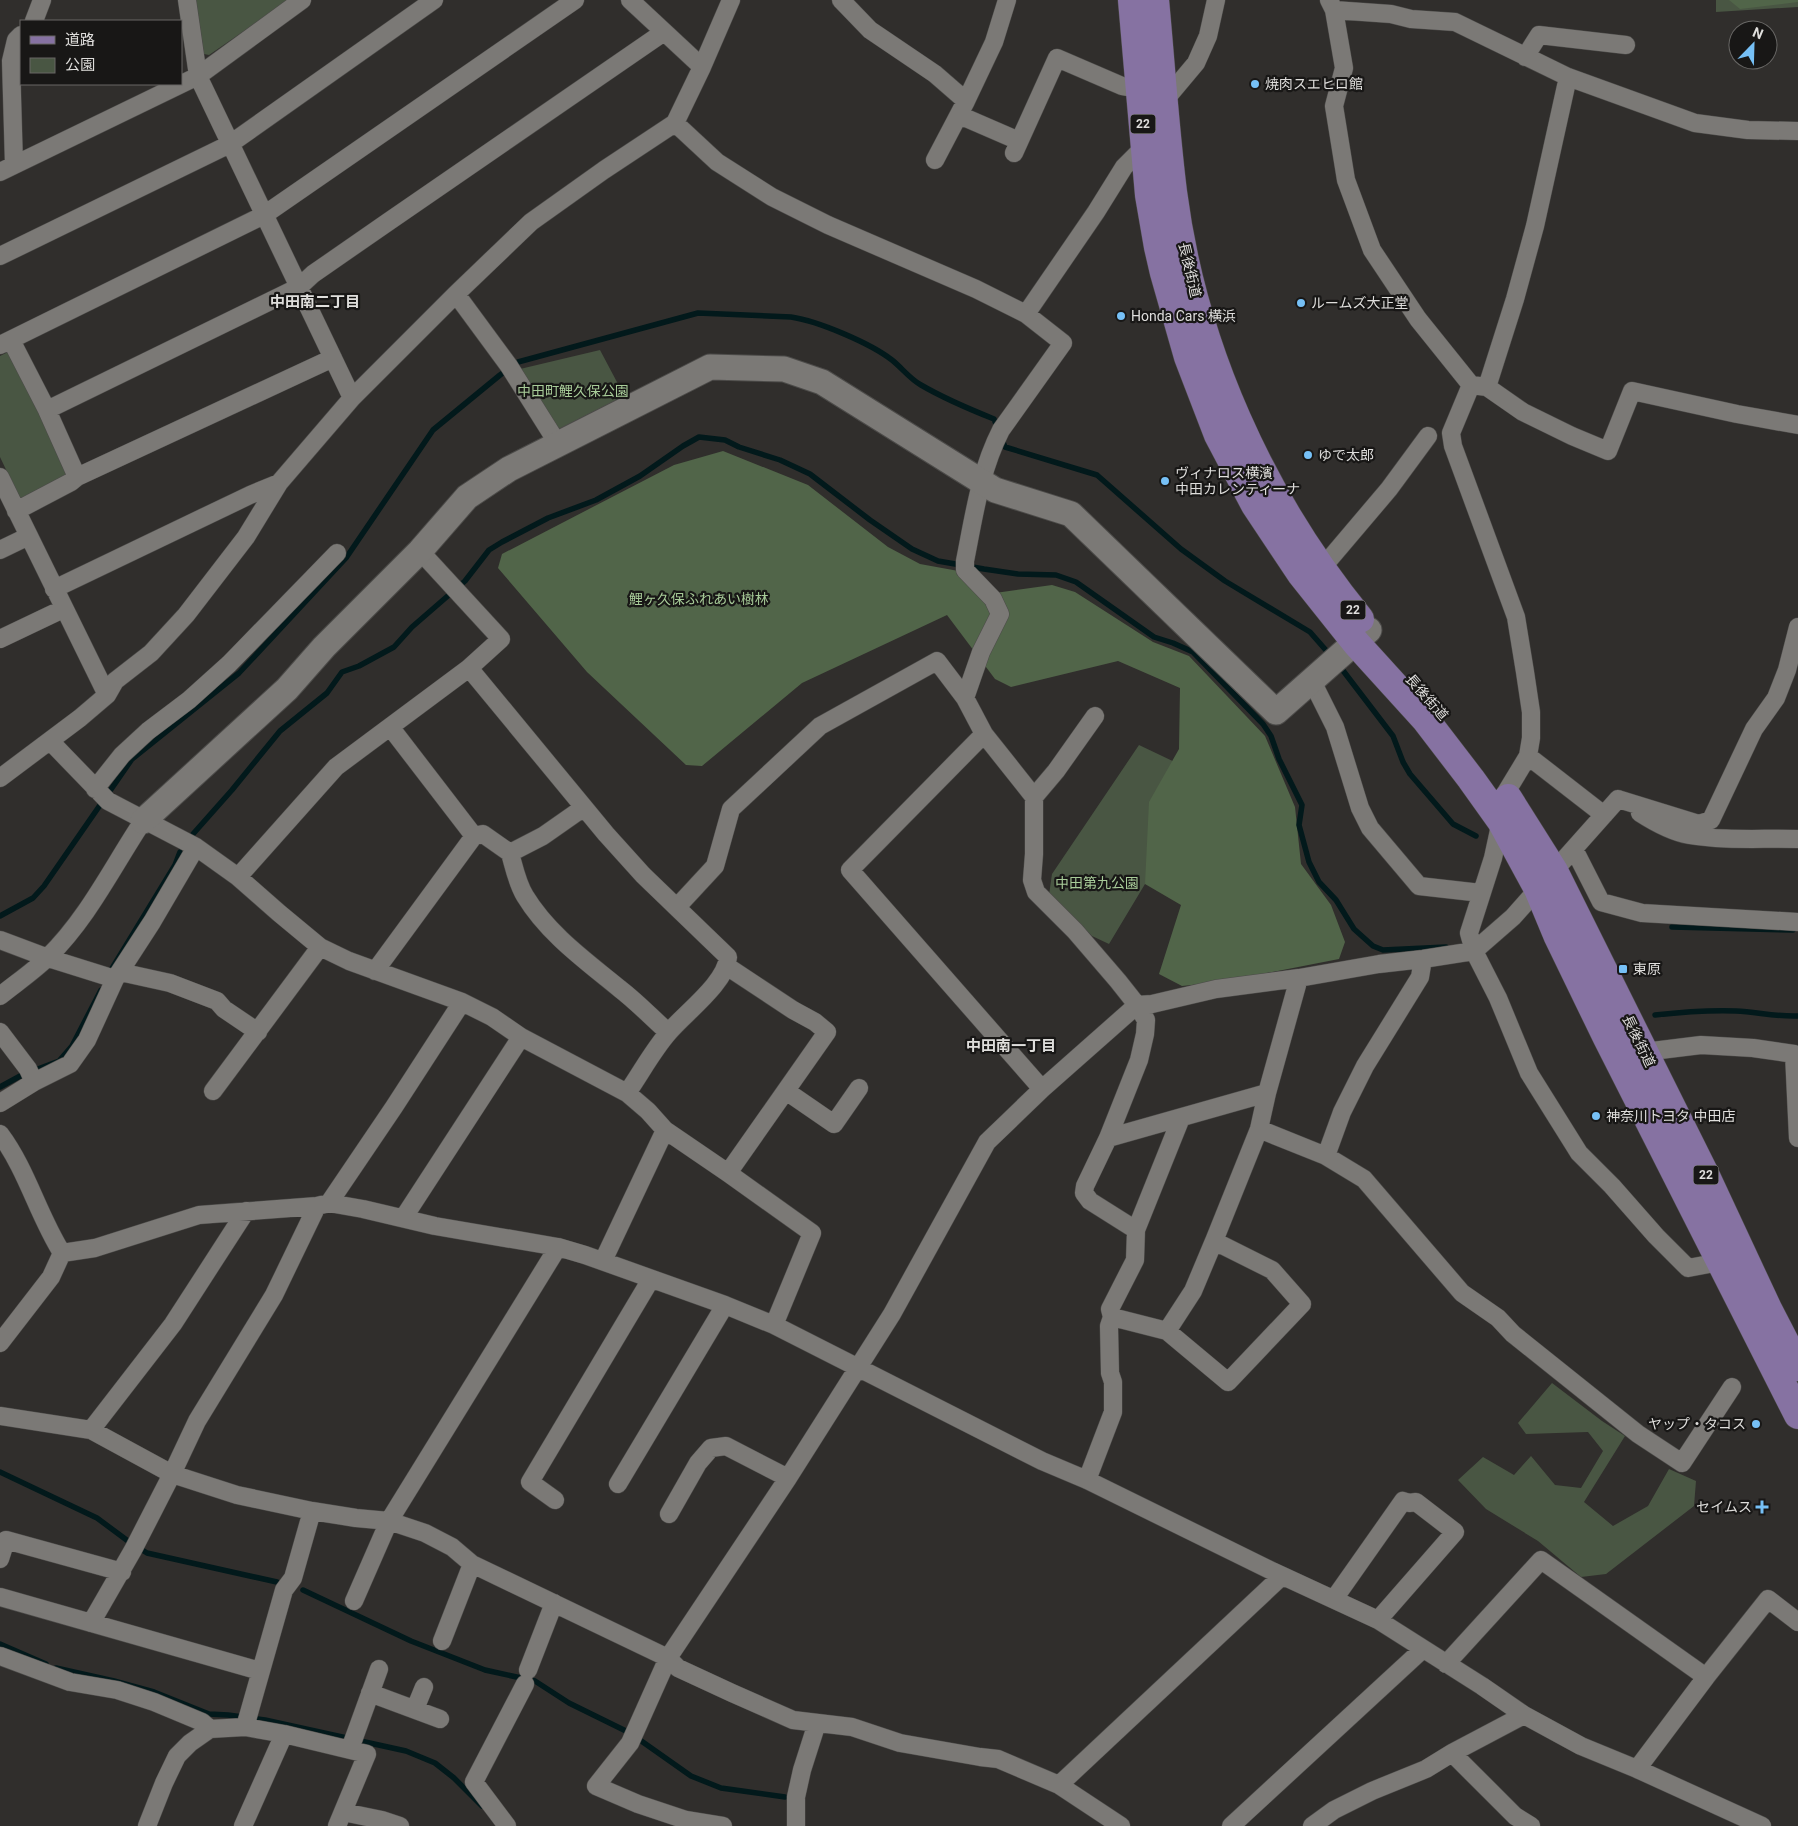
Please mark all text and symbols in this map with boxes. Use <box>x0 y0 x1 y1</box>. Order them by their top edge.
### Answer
legend <box>20 20 182 85</box>
north arrow <box>1728 20 1778 70</box>
text: N <box>1750 24 1766 42</box>
text: 道路 <box>65 31 95 49</box>
text: 公園 <box>65 56 95 74</box>
place label: 焼肉スエヒロ館 <box>1265 76 1363 92</box>
marker: 焼肉スエヒロ館 <box>1249 78 1261 90</box>
road number: 22 <box>1130 115 1156 134</box>
street label: 長後街道 <box>1176 241 1204 299</box>
district label: 中田南二丁目 <box>270 293 360 311</box>
place label: ルームズ大正堂 <box>1311 295 1409 311</box>
marker: ルームズ大正堂 <box>1295 297 1307 309</box>
place label: Honda Cars 横浜 <box>1131 308 1236 324</box>
marker: Honda Cars 横浜 <box>1115 310 1127 322</box>
park label: 中田町鯉久保公園 <box>517 383 629 399</box>
place label: ゆで太郎 <box>1318 447 1374 463</box>
marker: ゆで太郎 <box>1302 449 1314 461</box>
place label: ヴィナロス横濱 中田カレンティーナ <box>1175 465 1300 497</box>
marker: ヴィナロス横濱 中田カレンティーナ <box>1159 475 1171 487</box>
park label: 鯉ヶ久保ふれあい樹林 <box>629 591 769 607</box>
road number: 22 <box>1340 600 1366 620</box>
street label: 長後街道 <box>1403 671 1451 723</box>
park label: 中田第九公園 <box>1055 875 1139 891</box>
place label: 東原 <box>1633 961 1661 977</box>
marker: 東原 <box>1617 963 1629 975</box>
street label: 長後街道 <box>1620 1012 1658 1070</box>
district label: 中田南一丁目 <box>966 1037 1056 1055</box>
place label: 神奈川トヨタ 中田店 <box>1606 1108 1735 1124</box>
marker: 神奈川トヨタ 中田店 <box>1590 1110 1602 1122</box>
road number: 22 <box>1694 1166 1718 1184</box>
place label: ヤップ・タコス <box>1648 1416 1746 1432</box>
marker: ヤップ・タコス <box>1750 1418 1762 1430</box>
place label: セイムス <box>1696 1499 1752 1515</box>
marker: セイムス <box>1756 1501 1768 1513</box>

